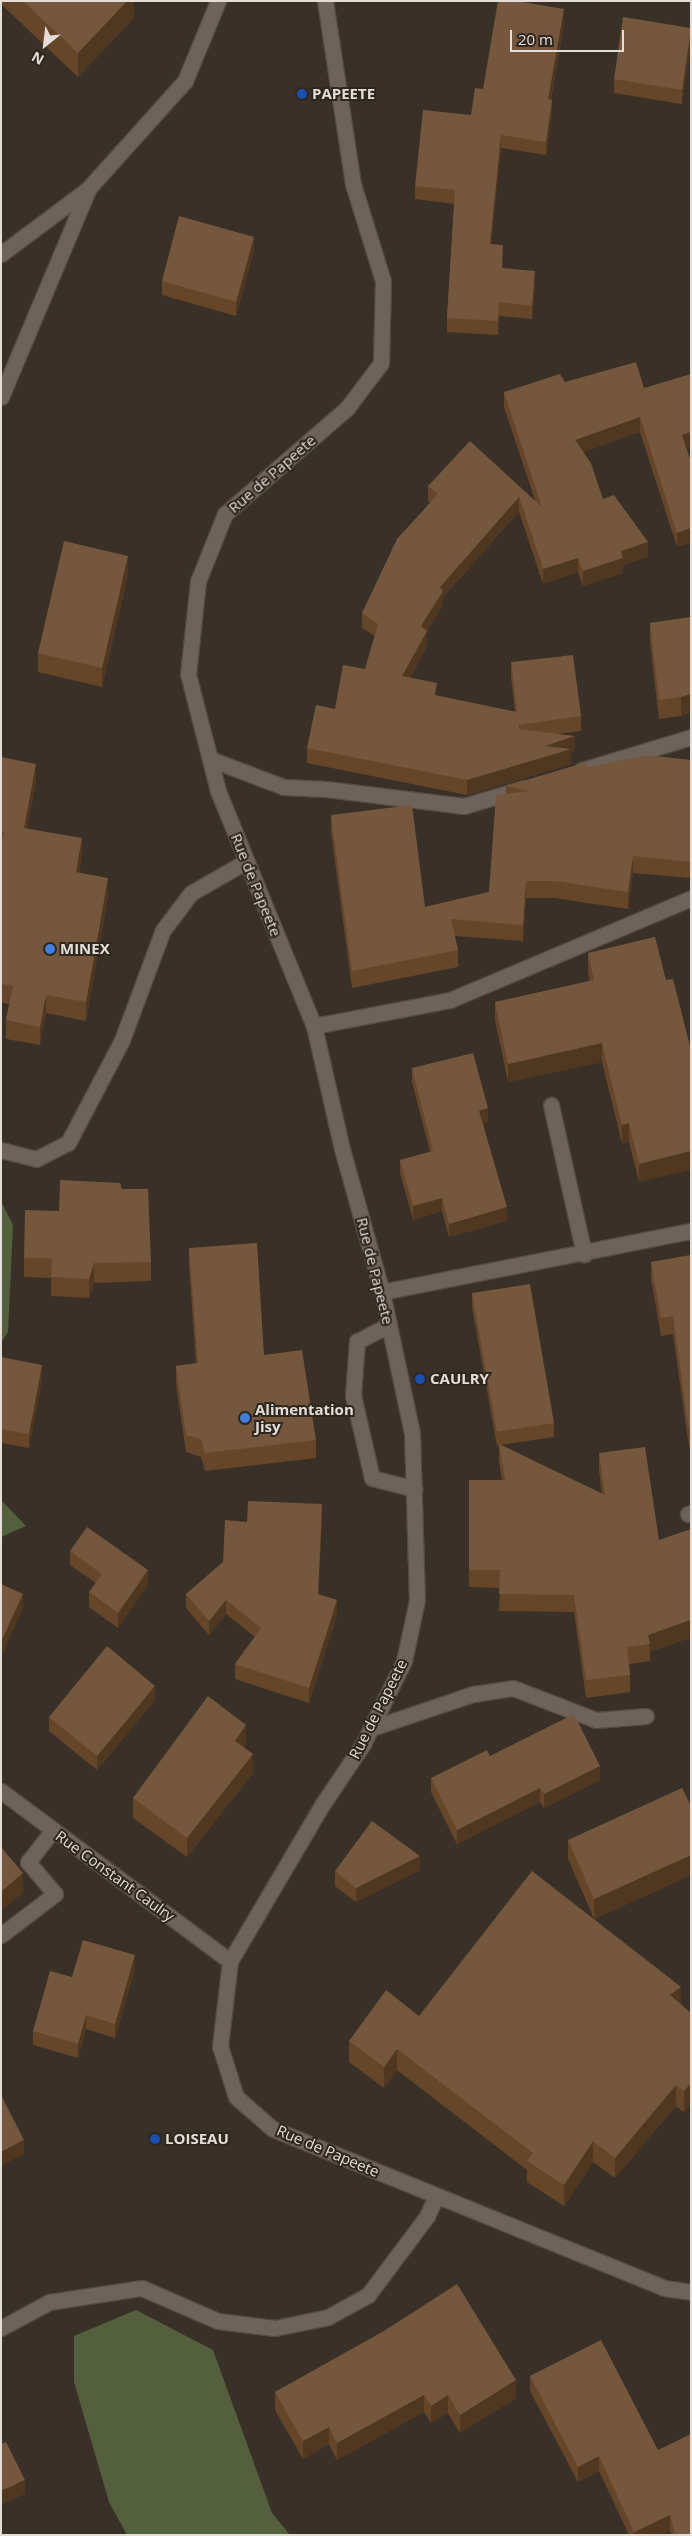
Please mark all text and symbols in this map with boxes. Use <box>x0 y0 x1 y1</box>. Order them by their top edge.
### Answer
north arrow <box>20 20 70 70</box>
scale bar <box>512 20 626 52</box>
text: 20 m <box>518 29 553 49</box>
text: N <box>28 47 47 70</box>
place label: PAPEETE <box>312 85 375 103</box>
marker: PAPEETE <box>296 88 308 100</box>
street label: Rue de Papeete <box>225 431 319 517</box>
street label: Rue de Papeete <box>227 831 285 939</box>
place label: MINEX <box>60 940 110 958</box>
marker: MINEX <box>44 943 56 955</box>
street label: Rue de Papeete <box>353 1216 397 1326</box>
place label: CAULRY <box>430 1370 489 1388</box>
marker: CAULRY <box>414 1373 426 1385</box>
place label: Alimentation Jisy <box>255 1400 354 1435</box>
marker: Alimentation Jisy <box>239 1412 251 1424</box>
street label: Rue de Papeete <box>345 1656 411 1762</box>
street label: Rue Constant Caulry <box>52 1827 178 1925</box>
street label: Rue de Papeete <box>274 2121 382 2181</box>
place label: LOISEAU <box>165 2130 229 2148</box>
marker: LOISEAU <box>149 2133 161 2145</box>

